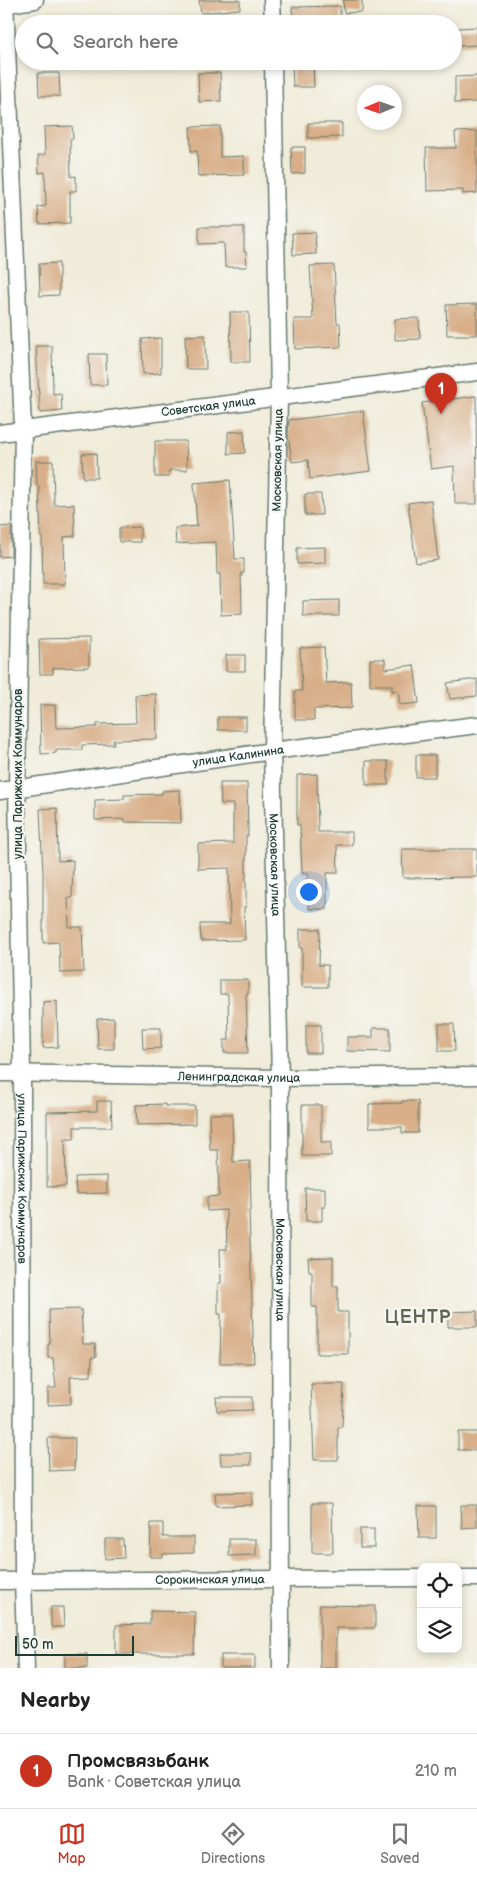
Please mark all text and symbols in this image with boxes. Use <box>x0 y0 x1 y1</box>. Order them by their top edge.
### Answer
search box <box>15 15 462 70</box>
icon: search <box>33 29 61 57</box>
text: Search here <box>73 31 178 54</box>
north arrow <box>357 85 402 130</box>
pin: 1 <box>425 373 457 414</box>
street label: Советская улица <box>160 393 256 420</box>
street label: Московская улица <box>270 408 286 512</box>
street label: улица Парижских Коммунаров <box>11 688 26 859</box>
street label: улица Калинина <box>192 742 285 770</box>
street label: Московская улица <box>266 813 284 917</box>
your location <box>296 879 322 905</box>
street label: Ленинградская улица <box>176 1069 300 1086</box>
street label: улица Парижских Коммунаров <box>15 1093 30 1265</box>
street label: Московская улица <box>273 1218 288 1321</box>
district label: ЦЕНТР <box>385 1307 451 1328</box>
map controls <box>417 1563 462 1653</box>
button: locate <box>417 1563 462 1608</box>
street label: Сорокинская улица <box>155 1572 265 1587</box>
button: layers <box>417 1608 462 1653</box>
scale bar <box>15 1633 134 1656</box>
text: 50 m <box>22 1636 54 1653</box>
text: Nearby <box>20 1688 90 1713</box>
text: Промсвязьбанк <box>67 1750 209 1773</box>
text: 1 <box>33 1762 39 1781</box>
text: 210 m <box>415 1762 457 1781</box>
text: Bank · Советская улица <box>67 1773 241 1792</box>
tab: Map <box>58 1820 86 1867</box>
tab: Directions <box>201 1820 265 1867</box>
tab: Saved <box>380 1820 419 1867</box>

